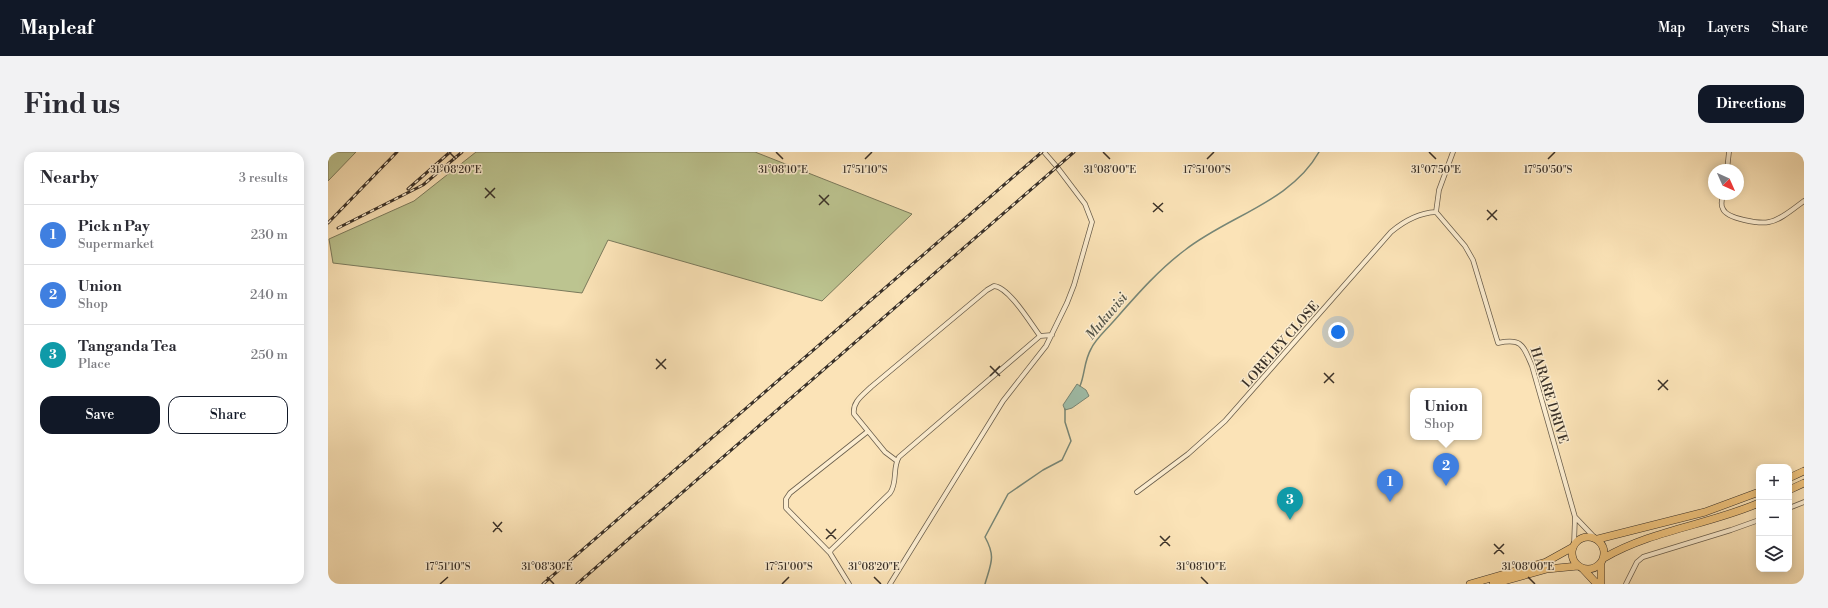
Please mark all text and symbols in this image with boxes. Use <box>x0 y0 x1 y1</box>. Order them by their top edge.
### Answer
text: Mapleaf <box>20 16 93 40</box>
text: Map <box>1658 19 1685 37</box>
text: Layers <box>1707 19 1750 37</box>
text: Share <box>1772 19 1808 37</box>
button: Directions <box>1698 85 1804 123</box>
text: Find us <box>24 87 120 122</box>
text: 31°08'20"E <box>430 164 482 176</box>
text: 31°08'10"E <box>758 164 808 176</box>
text: 17°51'10"S <box>843 164 888 176</box>
text: 31°08'00"E <box>1084 164 1136 176</box>
text: 17°51'00"S <box>1183 164 1231 176</box>
text: 31°07'50"E <box>1411 164 1461 176</box>
text: 17°50'50"S <box>1524 164 1573 176</box>
north arrow <box>1708 164 1744 200</box>
text: Nearby <box>40 167 99 189</box>
text: 3 results <box>239 170 288 186</box>
text: Pick n Pay <box>78 217 150 236</box>
text: 1 <box>50 227 56 243</box>
text: 230 m <box>251 227 288 243</box>
text: Supermarket <box>78 236 154 252</box>
text: Union <box>78 277 122 296</box>
text: 2 <box>49 287 57 303</box>
text: 240 m <box>250 287 288 303</box>
water label: Mukuvisi <box>1082 289 1132 344</box>
text: Shop <box>78 296 108 312</box>
street label: LORELEY CLOSE <box>1239 298 1323 391</box>
your location <box>1328 322 1348 342</box>
text: Tanganda Tea <box>78 337 177 356</box>
street label: HARARE DRIVE <box>1527 345 1571 445</box>
text: 3 <box>49 347 57 363</box>
text: 250 m <box>251 347 288 363</box>
text: Place <box>78 356 110 372</box>
popup <box>1410 388 1482 440</box>
button: Save <box>40 396 160 434</box>
button: Share <box>168 396 288 434</box>
text: Union <box>1424 397 1468 416</box>
text: Shop <box>1424 416 1454 432</box>
pin: 2 <box>1433 453 1459 486</box>
map controls <box>1756 464 1792 572</box>
button: + <box>1756 464 1792 500</box>
pin: 1 <box>1377 469 1403 502</box>
pin: 3 <box>1277 487 1303 520</box>
button: − <box>1756 500 1792 536</box>
button: layers <box>1756 536 1792 572</box>
text: 17°51'10"S <box>426 561 471 573</box>
text: 31°08'30"E <box>521 561 573 573</box>
text: 17°51'00"S <box>765 561 813 573</box>
text: 31°08'20"E <box>848 561 900 573</box>
text: 31°08'10"E <box>1176 561 1226 573</box>
text: 31°08'00"E <box>1502 561 1554 573</box>

